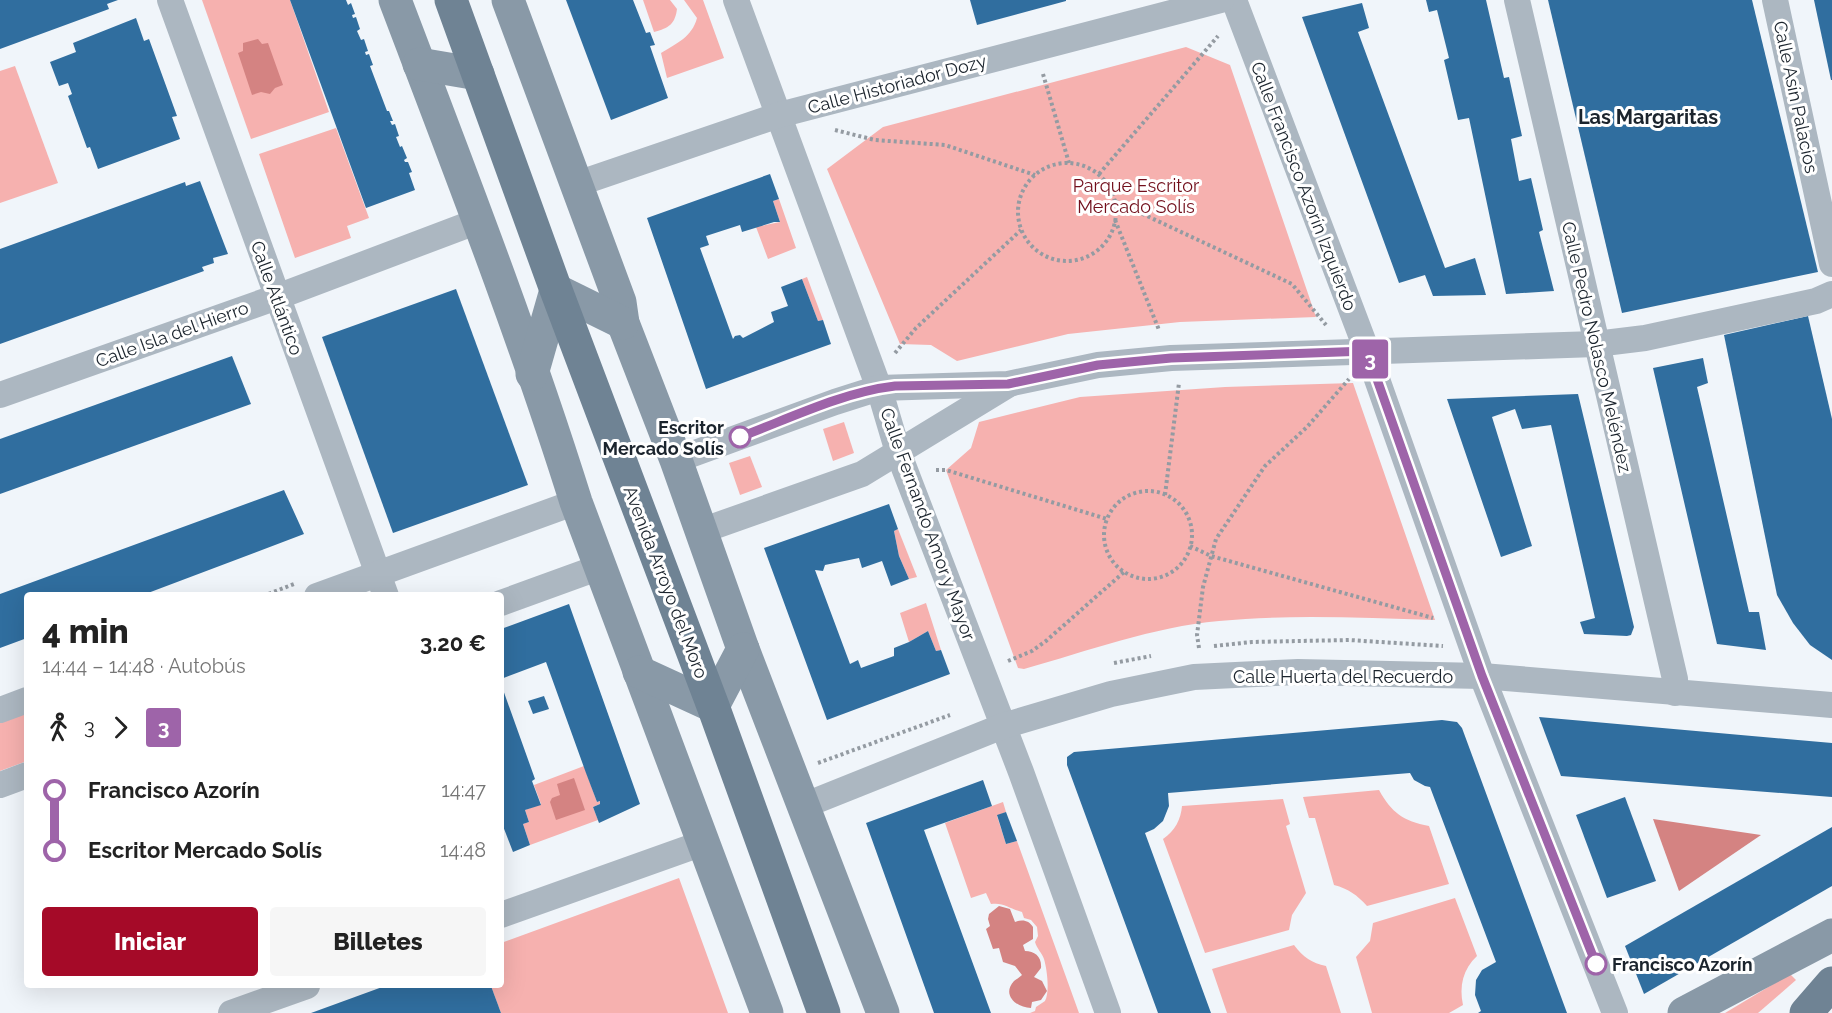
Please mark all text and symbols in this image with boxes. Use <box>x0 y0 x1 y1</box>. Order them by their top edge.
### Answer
street label: Calle Asín Palacios <box>1770 19 1822 175</box>
street label: Calle Historiador Dozy <box>805 50 989 118</box>
street label: Calle Francisco Azorín Izquierdo <box>1247 59 1361 314</box>
district label: Las Margaritas <box>1578 105 1718 129</box>
park label: Parque Escritor Mercado Solís <box>1073 175 1200 217</box>
street label: Calle Pedro Nolasco Meléndez <box>1558 220 1636 475</box>
street label: Calle Atlántico <box>247 238 307 358</box>
street label: Calle Isla del Hierro <box>93 297 252 371</box>
line badge: 3 <box>1350 340 1390 378</box>
text: 3 <box>1364 347 1376 372</box>
street label: Calle Fernando Amor y Mayor <box>876 405 980 644</box>
place label: Escritor Mercado Solís <box>603 417 724 459</box>
marker: Escritor Mercado Solís <box>729 426 751 448</box>
street label: Avenida Arroyo del Moro <box>620 483 713 681</box>
text: 4 min <box>42 612 129 651</box>
text: 3.20 € <box>420 630 486 656</box>
text: 14:44 – 14:48 · Autobús <box>42 654 246 678</box>
street label: Calle Huerta del Recuerdo <box>1233 666 1453 687</box>
icon: walk <box>42 711 75 744</box>
icon: forward <box>104 711 137 744</box>
text: 3 <box>84 715 95 739</box>
text: 3 <box>158 715 169 740</box>
text: Francisco Azorín <box>88 777 260 803</box>
text: 14:47 <box>441 778 486 802</box>
text: Escritor Mercado Solís <box>88 837 322 863</box>
text: 14:48 <box>440 838 486 862</box>
button: Iniciar <box>42 907 258 976</box>
button: Billetes <box>270 907 486 976</box>
marker: Francisco Azorín <box>1585 953 1607 975</box>
place label: Francisco Azorín <box>1612 954 1753 975</box>

